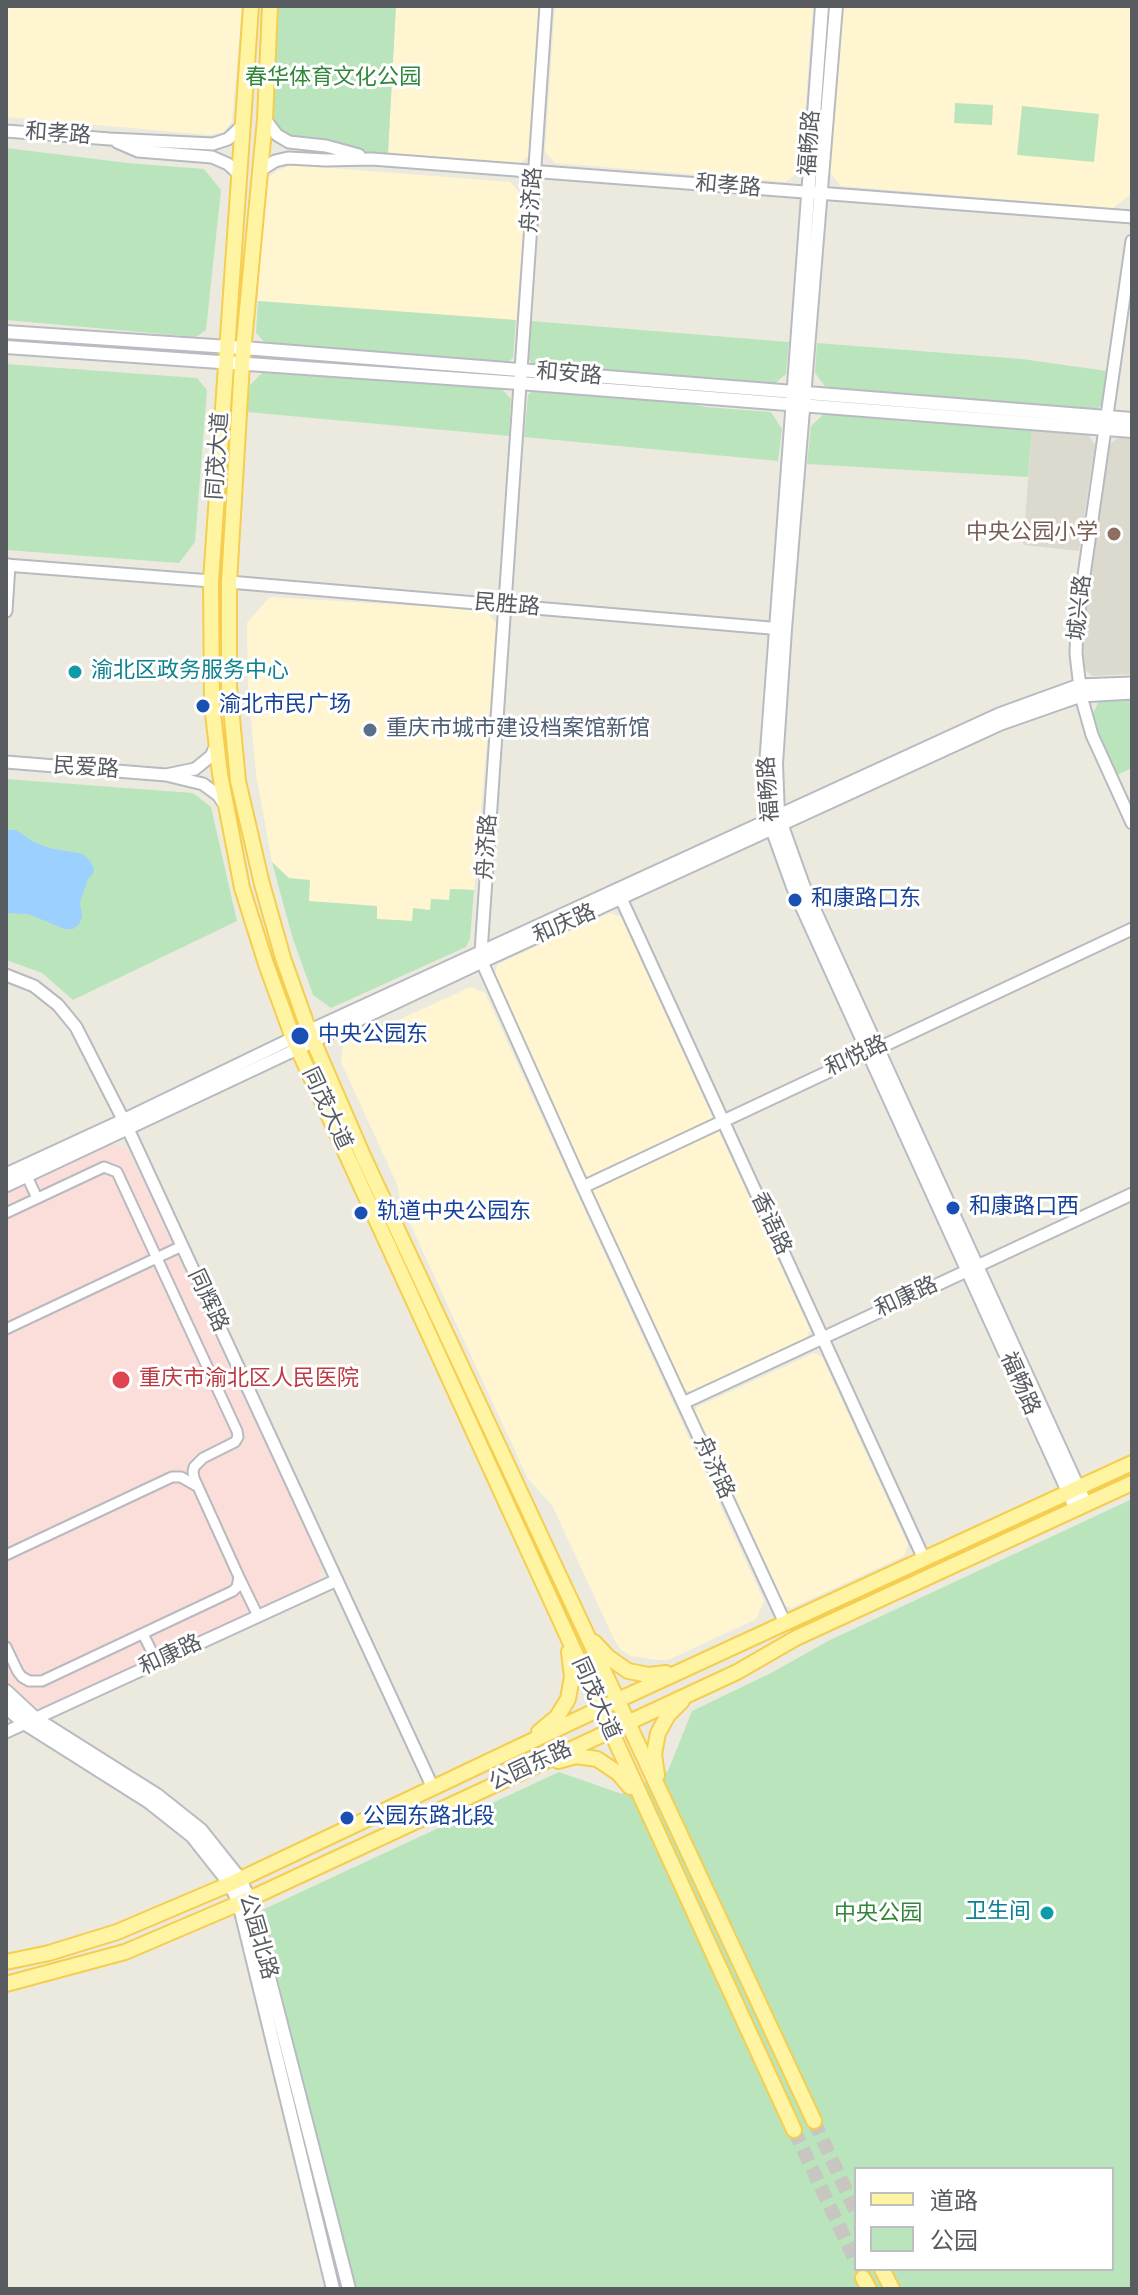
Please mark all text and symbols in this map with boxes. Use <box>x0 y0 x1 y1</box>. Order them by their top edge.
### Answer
park label: 春华体育文化公园 <box>245 66 421 92</box>
street label: 福畅路 <box>796 109 826 177</box>
street label: 和孝路 <box>24 120 92 150</box>
street label: 舟济路 <box>518 166 548 234</box>
street label: 和孝路 <box>694 171 762 203</box>
street label: 和安路 <box>535 359 603 391</box>
street label: 同茂大道 <box>203 411 235 501</box>
place label: 中央公园小学 <box>966 521 1098 547</box>
marker: 中央公园小学 <box>1105 525 1123 543</box>
street label: 城兴路 <box>1064 574 1098 642</box>
street label: 民胜路 <box>473 590 541 622</box>
place label: 渝北区政务服务中心 <box>91 659 289 685</box>
marker: 渝北区政务服务中心 <box>66 663 84 681</box>
place label: 渝北市民广场 <box>219 693 351 719</box>
marker: 渝北市民广场 <box>194 697 212 715</box>
place label: 重庆市城市建设档案馆新馆 <box>386 717 650 743</box>
marker: 重庆市城市建设档案馆新馆 <box>361 721 379 739</box>
street label: 民爱路 <box>52 754 120 784</box>
street label: 福畅路 <box>755 755 785 823</box>
street label: 舟济路 <box>473 813 503 881</box>
place label: 和康路口东 <box>811 887 921 913</box>
marker: 和康路口东 <box>786 891 804 909</box>
street label: 和庆路 <box>529 900 601 950</box>
place label: 中央公园东 <box>318 1023 428 1049</box>
marker: 中央公园东 <box>289 1025 311 1047</box>
street label: 和悦路 <box>822 1031 892 1083</box>
street label: 同茂大道 <box>295 1064 357 1154</box>
street label: 香语路 <box>744 1189 796 1259</box>
place label: 和康路口西 <box>969 1195 1079 1221</box>
marker: 和康路口西 <box>944 1199 962 1217</box>
place label: 轨道中央公园东 <box>377 1200 531 1226</box>
marker: 轨道中央公园东 <box>352 1204 370 1222</box>
street label: 同辉路 <box>181 1266 233 1336</box>
street label: 和康路 <box>872 1272 942 1324</box>
street label: 福畅路 <box>994 1348 1044 1420</box>
place label: 重庆市渝北区人民医院 <box>139 1367 359 1393</box>
marker: 重庆市渝北区人民医院 <box>110 1369 132 1391</box>
street label: 舟济路 <box>687 1433 739 1503</box>
street label: 和康路 <box>136 1630 206 1682</box>
street label: 同茂大道 <box>565 1653 625 1745</box>
street label: 公园东路 <box>486 1736 576 1798</box>
place label: 公园东路北段 <box>363 1805 495 1831</box>
marker: 公园东路北段 <box>338 1809 356 1827</box>
street label: 公园北路 <box>232 1891 282 1983</box>
place label: 卫生间 <box>965 1900 1031 1926</box>
park label: 中央公园 <box>834 1902 922 1928</box>
marker: 卫生间 <box>1038 1904 1056 1922</box>
legend <box>854 2167 1114 2271</box>
text: 道路 <box>930 2185 978 2217</box>
text: 公园 <box>930 2225 978 2257</box>

